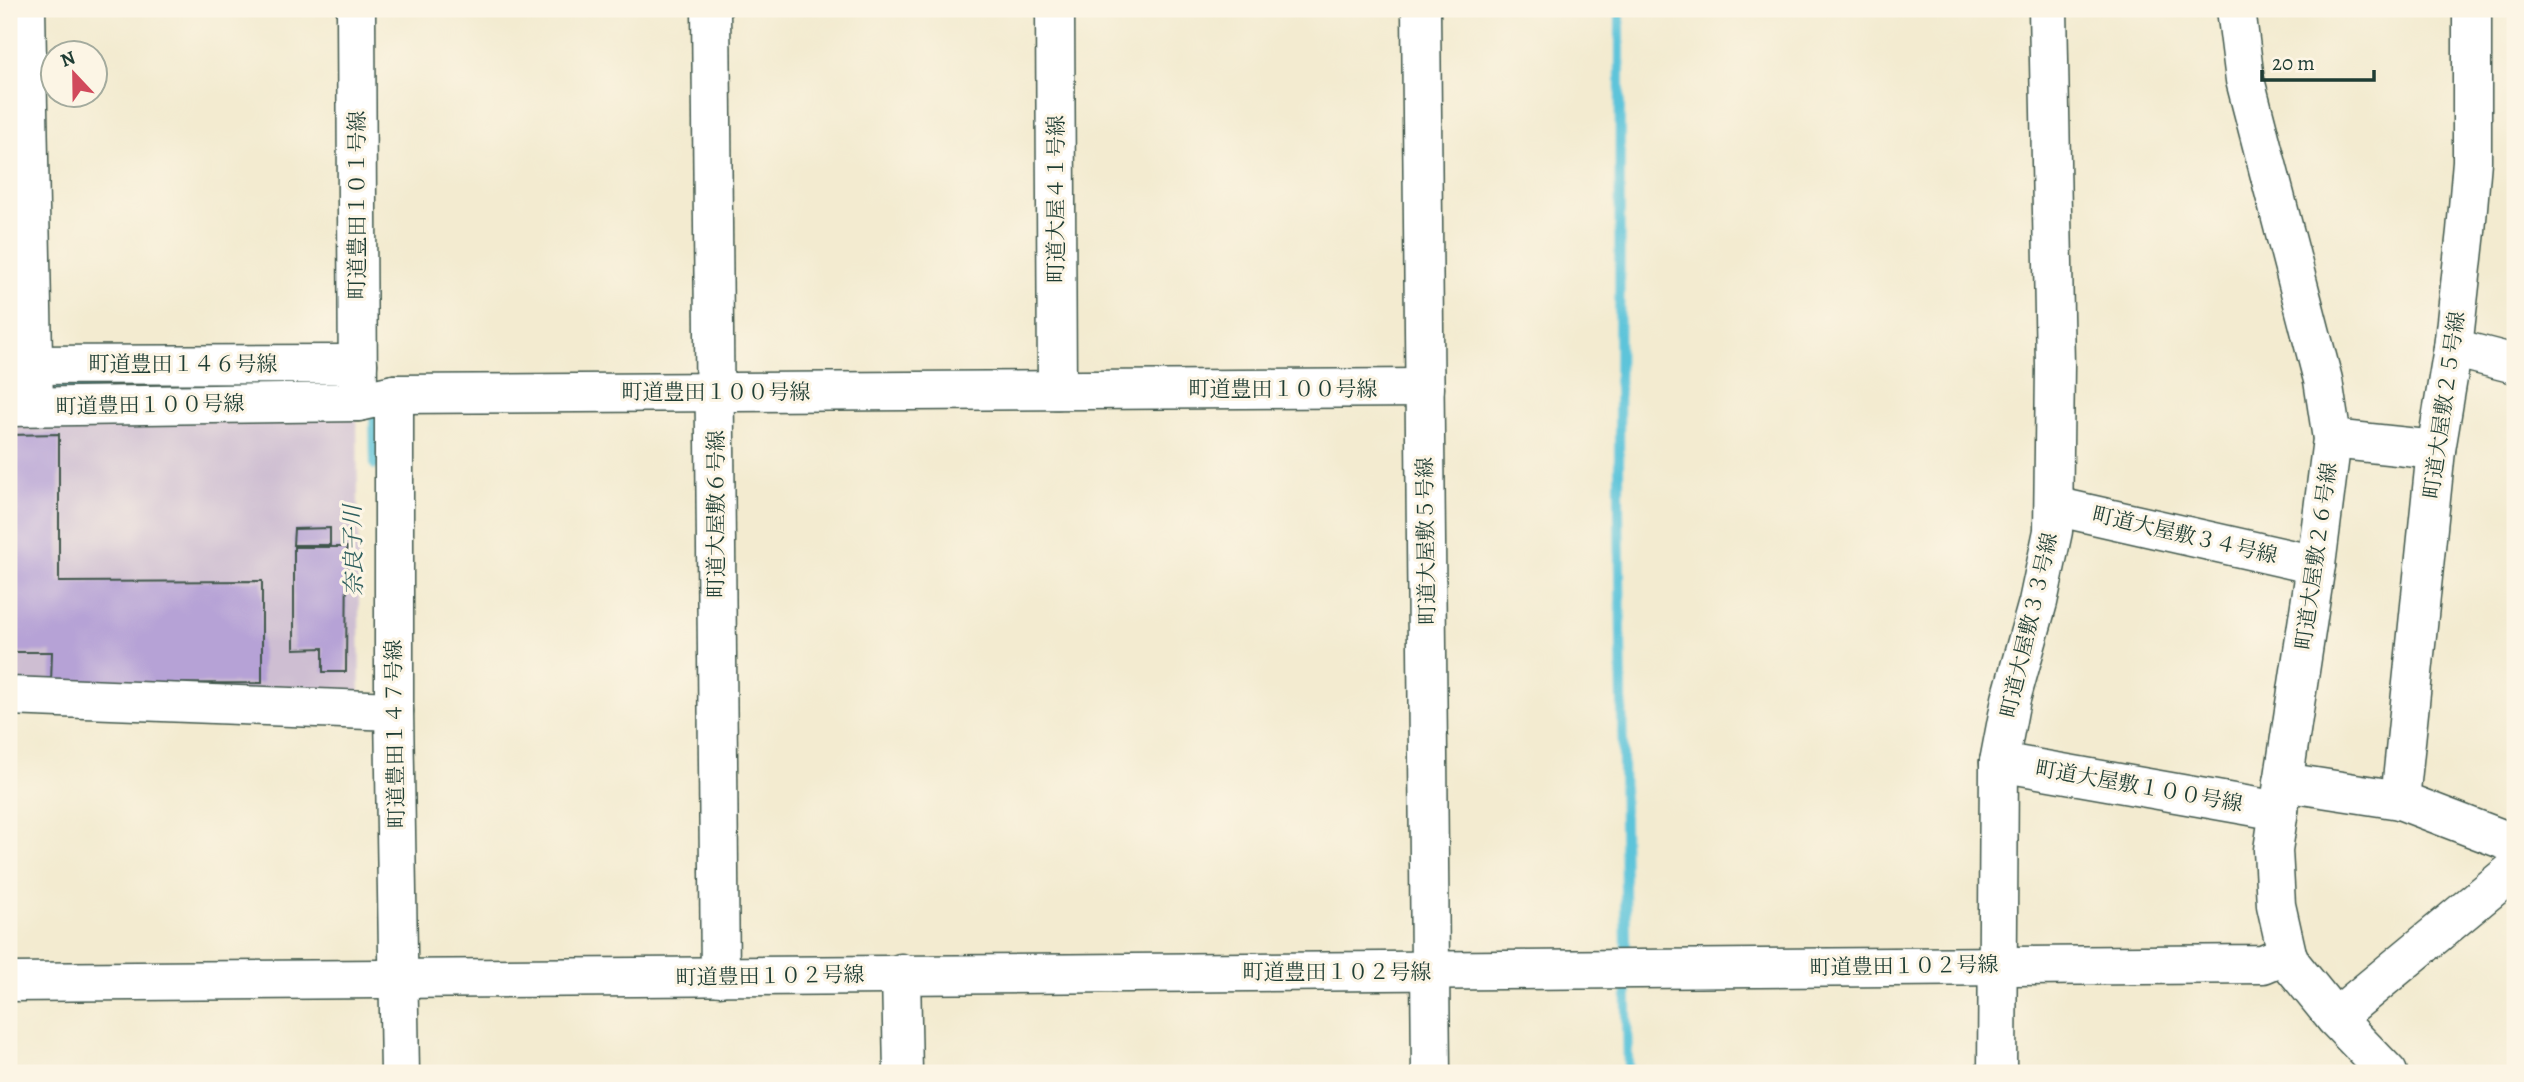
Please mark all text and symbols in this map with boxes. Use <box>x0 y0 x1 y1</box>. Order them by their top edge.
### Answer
north arrow <box>38 38 108 108</box>
scale bar <box>2262 38 2374 82</box>
text: N <box>57 44 79 74</box>
text: 20 m <box>2272 49 2315 77</box>
street label: 町道豊田１０１号線 <box>343 111 371 300</box>
street label: 町道大屋４１号線 <box>1042 115 1070 283</box>
street label: 町道大屋敷２５号線 <box>2417 309 2471 501</box>
street label: 町道豊田１４６号線 <box>89 350 278 378</box>
street label: 町道豊田１００号線 <box>1189 375 1378 403</box>
street label: 町道豊田１００号線 <box>622 378 811 406</box>
street label: 町道豊田１００号線 <box>55 389 245 421</box>
street label: 町道大屋敷６号線 <box>702 430 730 598</box>
street label: 町道大屋敷５号線 <box>1411 457 1441 625</box>
street label: 町道大屋敷２６号線 <box>2289 460 2343 652</box>
street label: 町道大屋敷３４号線 <box>2090 500 2280 570</box>
water label: 奈良子川 <box>337 502 370 597</box>
street label: 町道大屋敷３３号線 <box>1994 530 2064 720</box>
street label: 町道豊田１４７号線 <box>379 639 411 829</box>
street label: 町道大屋敷１００号線 <box>2033 754 2245 818</box>
street label: 町道豊田１０２号線 <box>1809 950 1999 982</box>
street label: 町道豊田１０２号線 <box>1243 958 1432 986</box>
street label: 町道豊田１０２号線 <box>675 960 865 992</box>

